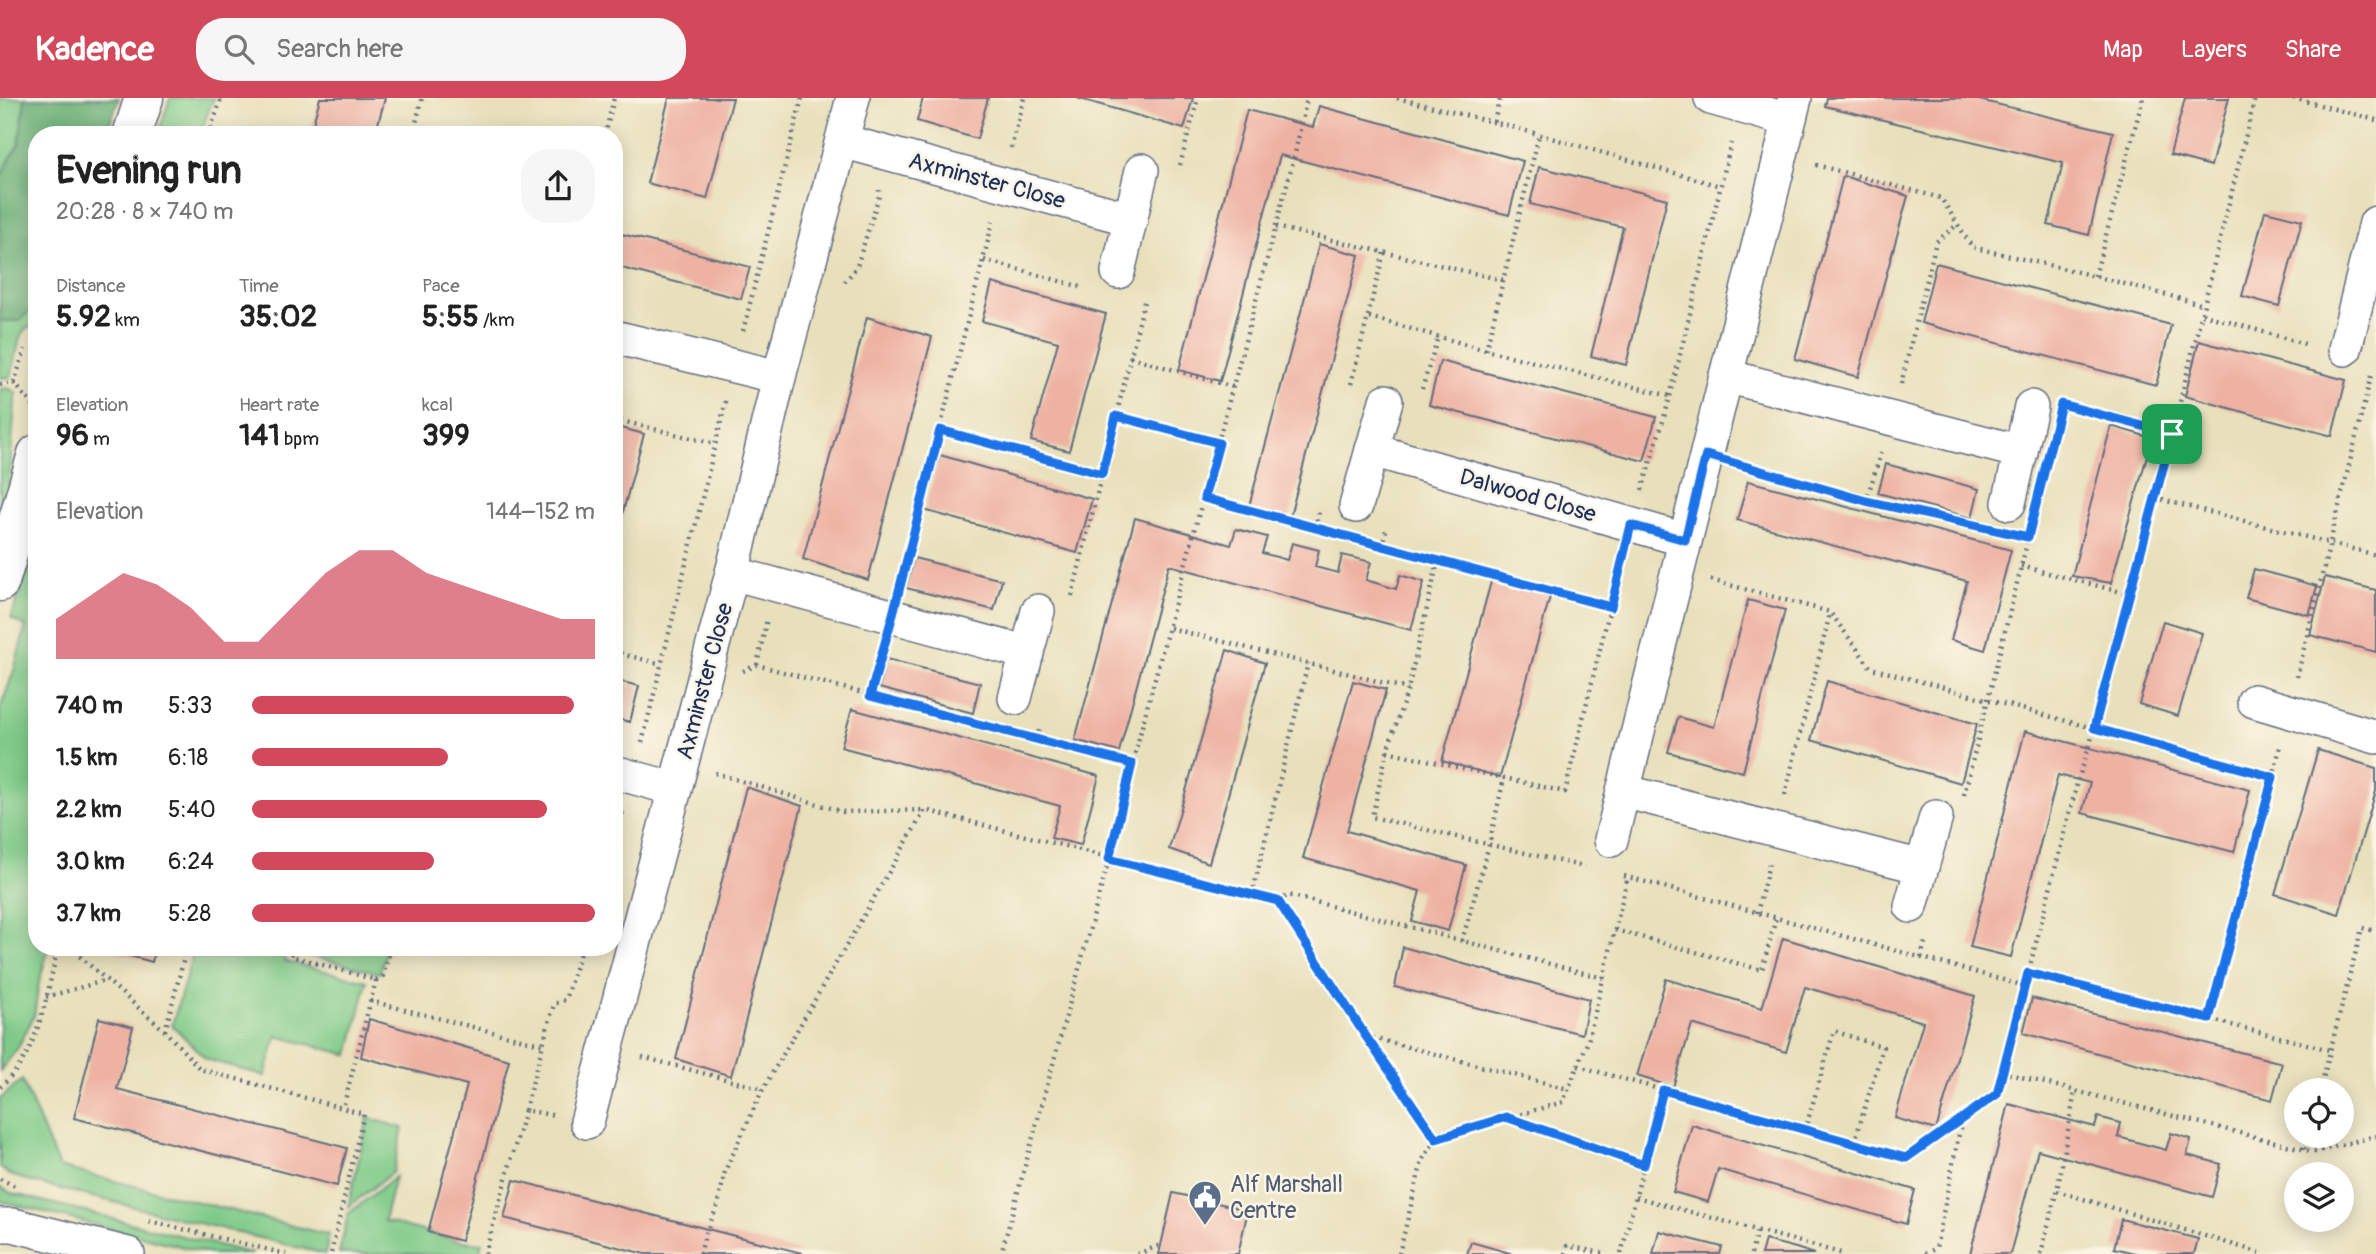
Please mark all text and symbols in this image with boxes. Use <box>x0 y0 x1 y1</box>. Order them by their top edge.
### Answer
search box <box>196 18 686 81</box>
text: Kadence <box>35 29 154 70</box>
icon: search <box>220 30 258 68</box>
text: Search here <box>276 33 403 65</box>
text: Map <box>2103 35 2143 64</box>
text: Layers <box>2181 35 2247 64</box>
text: Share <box>2285 35 2341 64</box>
street label: Axminster Close <box>905 146 1069 215</box>
text: Evening run <box>56 147 242 195</box>
button: share <box>521 149 595 223</box>
text: 20:28 · 8 × 740 m <box>56 197 233 226</box>
text: Distance <box>56 274 125 298</box>
text: Time <box>239 274 279 298</box>
text: Pace <box>422 274 460 298</box>
text: 5.92 <box>56 298 111 335</box>
text: 35:02 <box>239 298 317 335</box>
text: 5:55 <box>422 298 479 335</box>
text: km <box>111 308 140 332</box>
text: /km <box>479 308 515 332</box>
text: Elevation <box>56 393 128 417</box>
text: Heart rate <box>239 393 319 417</box>
text: kcal <box>422 393 453 417</box>
pin <box>2142 404 2202 464</box>
icon: arrive <box>2153 415 2191 453</box>
text: 96 <box>56 417 89 454</box>
text: 141 <box>239 417 280 454</box>
text: 399 <box>422 417 470 454</box>
text: m <box>89 427 110 451</box>
text: bpm <box>280 427 319 451</box>
street label: Dalwood Close <box>1456 462 1600 529</box>
text: Elevation <box>56 497 144 526</box>
text: 144–152 m <box>486 497 595 526</box>
street label: Axminster Close <box>670 599 739 763</box>
text: 740 m <box>56 691 123 720</box>
text: 5:33 <box>168 691 212 720</box>
text: 1.5 km <box>56 743 118 772</box>
text: 6:18 <box>168 743 208 772</box>
text: 2.2 km <box>56 795 122 824</box>
text: 5:40 <box>168 795 216 824</box>
text: 3.0 km <box>56 847 125 876</box>
text: 6:24 <box>168 847 214 876</box>
text: 3.7 km <box>56 899 121 928</box>
text: 5:28 <box>168 899 211 928</box>
map controls <box>2284 1078 2354 1232</box>
button: locate <box>2284 1078 2354 1148</box>
button: layers <box>2284 1162 2354 1232</box>
place label: Alf Marshall Centre <box>1230 1170 1343 1225</box>
public building icon: Alf Marshall Centre <box>1186 1178 1224 1227</box>

